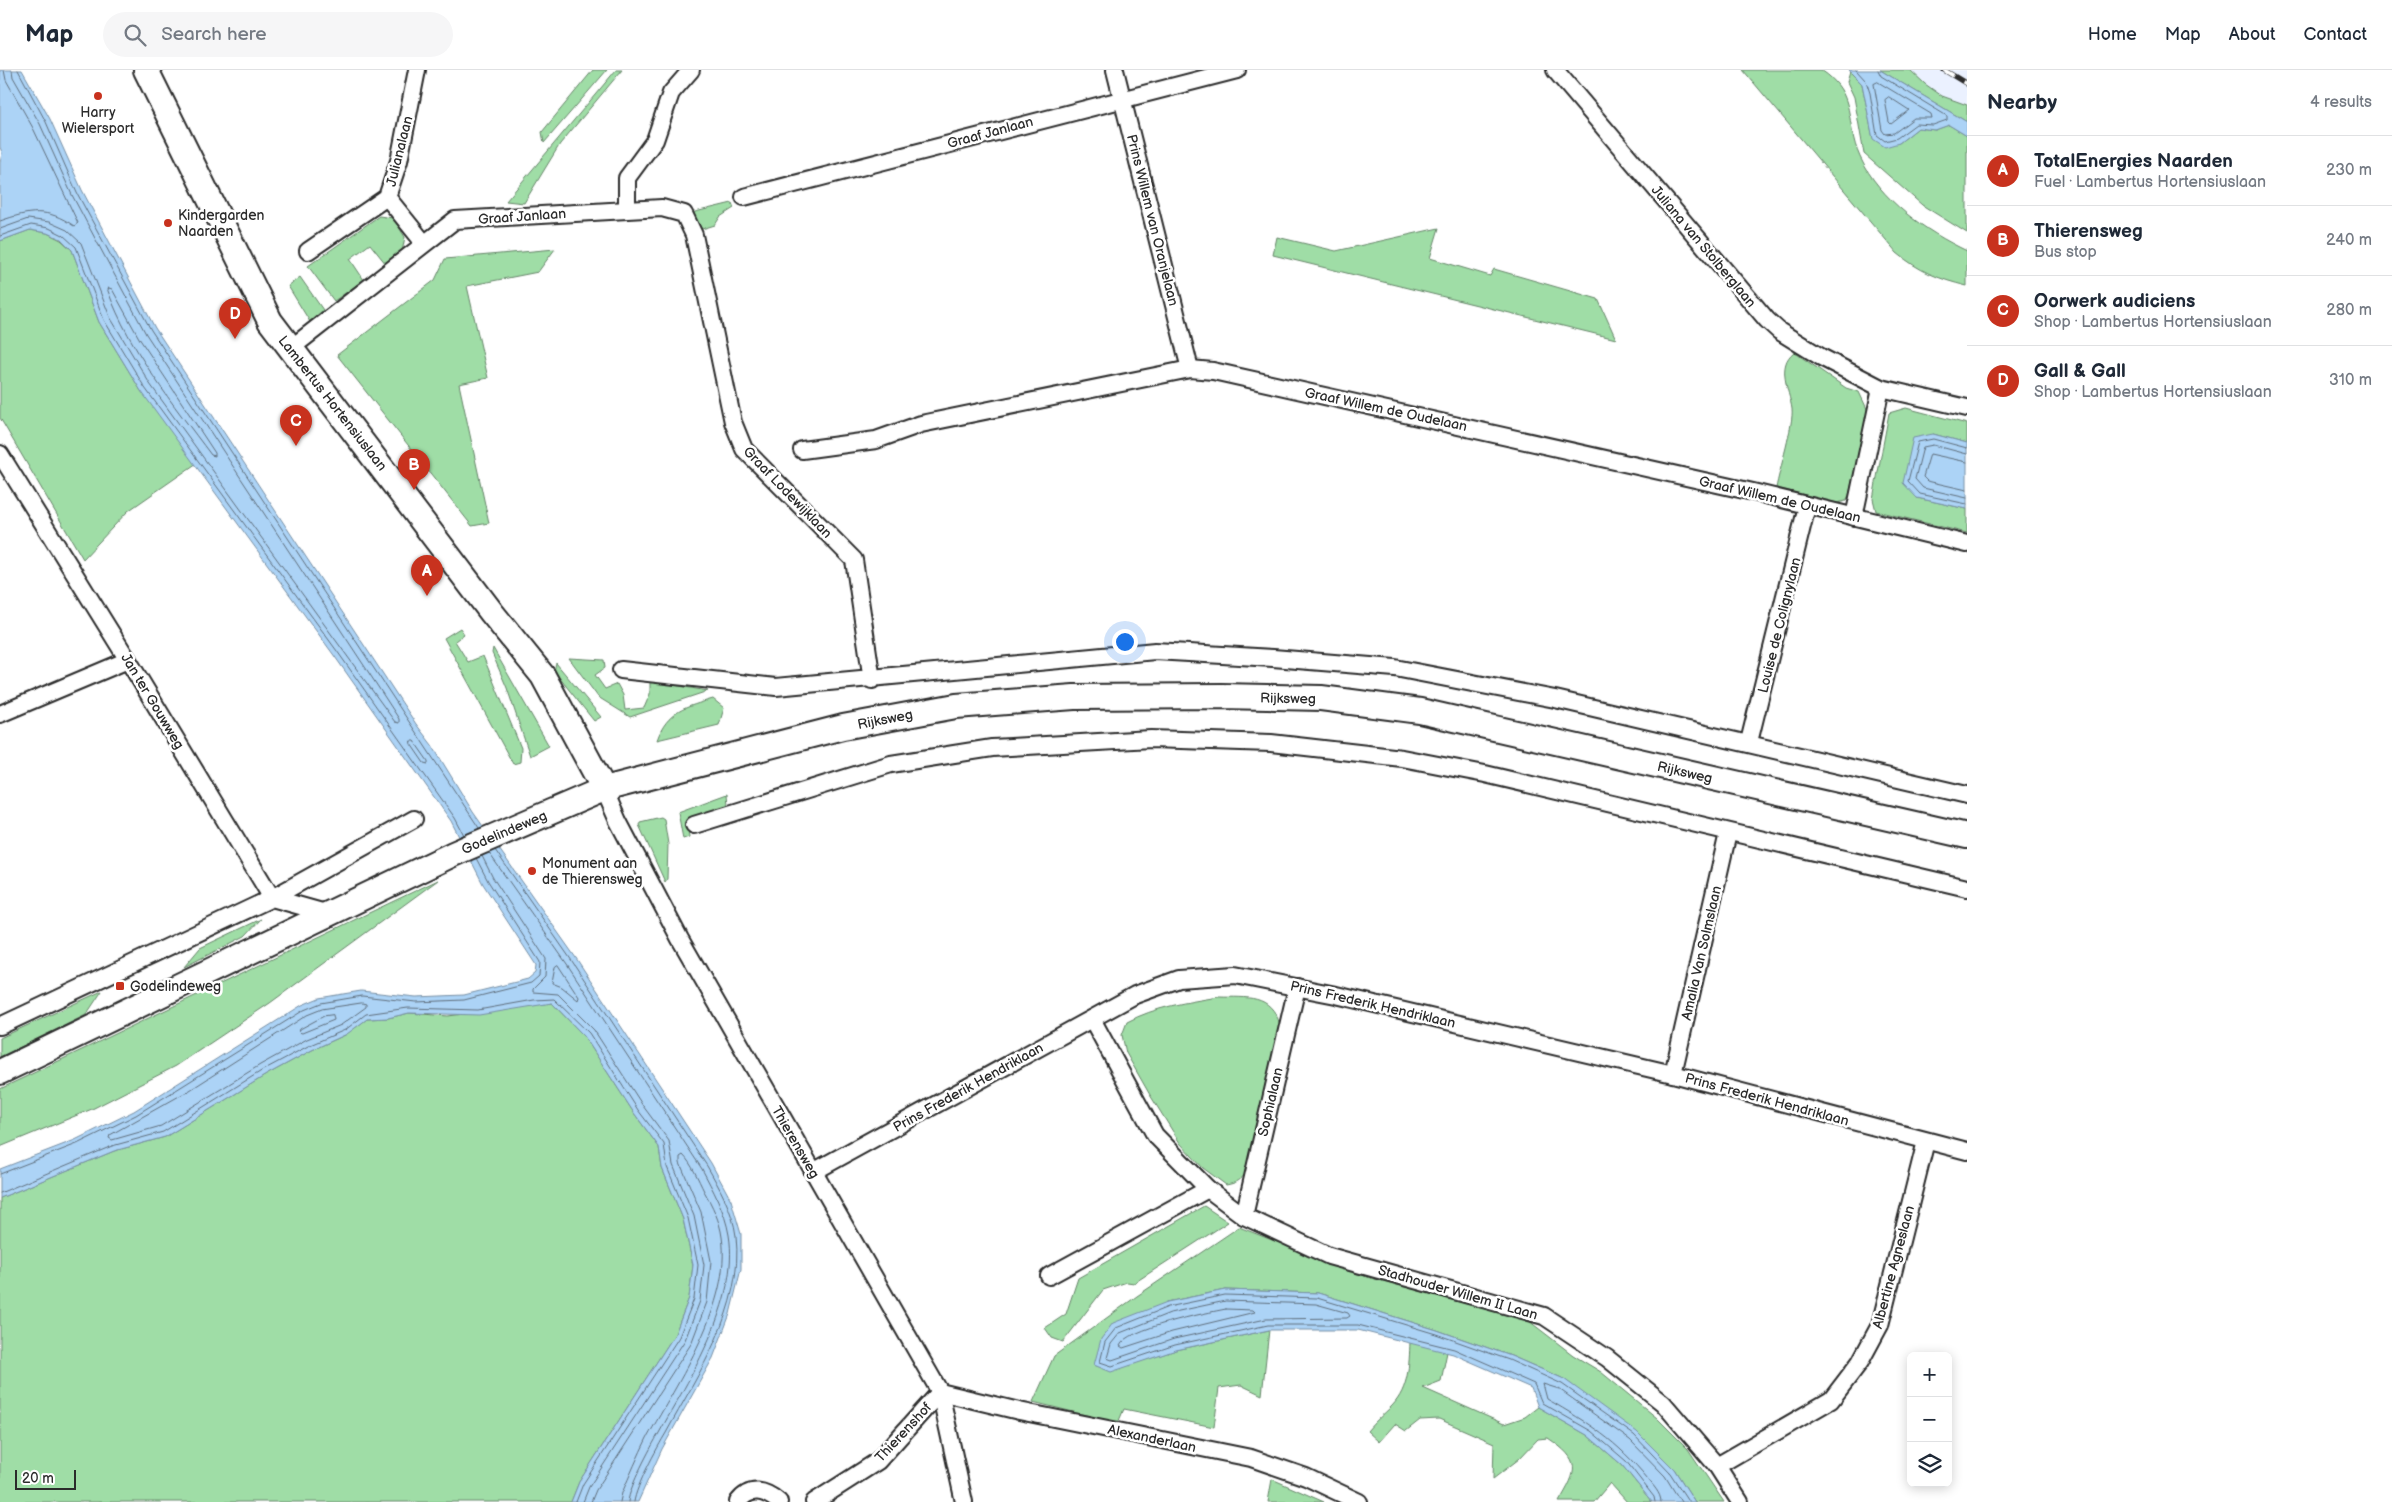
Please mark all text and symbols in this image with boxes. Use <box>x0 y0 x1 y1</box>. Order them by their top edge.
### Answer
search box <box>103 12 453 57</box>
text: Map <box>25 20 73 49</box>
icon: search <box>121 21 149 49</box>
text: Search here <box>161 23 267 46</box>
text: Home <box>2088 24 2137 45</box>
text: Map <box>2165 24 2201 45</box>
text: About <box>2229 24 2276 45</box>
text: Contact <box>2304 24 2367 45</box>
marker: Harry Wielersport <box>92 90 104 102</box>
text: Nearby <box>1987 90 2057 115</box>
text: 4 results <box>2310 93 2372 112</box>
place label: Harry Wielersport <box>62 104 135 137</box>
street label: Graaf Janlaan <box>945 113 1035 152</box>
street label: Julianalaan <box>383 114 416 188</box>
street label: Prins Willem van Oranjelaan <box>1123 133 1182 308</box>
text: TotalEnergies Naarden <box>2034 150 2233 173</box>
text: A <box>1998 161 2008 180</box>
text: 230 m <box>2326 161 2372 180</box>
text: Fuel · Lambertus Hortensiuslaan <box>2034 173 2266 192</box>
street label: Juliana van Stolberglaan <box>1648 182 1760 311</box>
street label: Graaf Janlaan <box>477 205 567 228</box>
place label: Kindergarden Naarden <box>178 207 264 240</box>
marker: Kindergarden Naarden <box>162 217 174 229</box>
text: Thierensweg <box>2034 220 2143 243</box>
text: B <box>1997 231 2009 250</box>
text: 240 m <box>2326 231 2372 250</box>
text: Bus stop <box>2034 243 2097 262</box>
text: Oorwerk audiciens <box>2034 290 2195 313</box>
pin: D <box>219 298 251 339</box>
text: C <box>1997 301 2009 320</box>
text: 280 m <box>2326 301 2372 320</box>
text: Shop · Lambertus Hortensiuslaan <box>2034 313 2272 332</box>
street label: Lambertus Hortensiuslaan <box>275 332 391 474</box>
text: Gall & Gall <box>2034 360 2126 383</box>
text: D <box>1997 371 2009 390</box>
text: 310 m <box>2329 371 2372 390</box>
text: Shop · Lambertus Hortensiuslaan <box>2034 383 2272 402</box>
street label: Graaf Willem de Oudelaan <box>1303 384 1469 435</box>
pin: C <box>280 405 312 446</box>
street label: Graaf Lodewijklaan <box>740 443 836 542</box>
pin: B <box>398 449 430 490</box>
street label: Graaf Willem de Oudelaan <box>1697 473 1863 526</box>
pin: A <box>411 555 443 596</box>
street label: Louise de Colignylaan <box>1754 556 1805 695</box>
your location <box>1112 629 1138 655</box>
street label: Jan ter Gouwweg <box>117 650 188 752</box>
street label: Rijksweg <box>1260 690 1316 707</box>
street label: Rijksweg <box>856 706 914 733</box>
street label: Rijksweg <box>1656 758 1714 787</box>
street label: Godelindeweg <box>459 807 549 858</box>
place label: Monument aan de Thierensweg <box>542 855 643 888</box>
marker: Monument aan de Thierensweg <box>526 865 538 877</box>
street label: Amalia Van Solmslaan <box>1678 884 1725 1022</box>
street label: Prins Frederik Hendriklaan <box>1289 977 1457 1032</box>
place label: Godelindeweg <box>130 978 221 995</box>
marker: Godelindeweg <box>114 980 126 992</box>
street label: Prins Frederik Hendriklaan <box>890 1039 1046 1136</box>
street label: Sophialaan <box>1254 1066 1287 1138</box>
street label: Prins Frederik Hendriklaan <box>1683 1069 1851 1130</box>
street label: Thierensweg <box>768 1103 823 1182</box>
street label: Albertine Agneslaan <box>1869 1204 1918 1331</box>
street label: Stadhouder Willem II Laan <box>1376 1262 1540 1323</box>
map controls <box>1907 1352 1952 1487</box>
button: + <box>1907 1352 1952 1397</box>
button: − <box>1907 1397 1952 1442</box>
street label: Thierenshof <box>871 1399 936 1466</box>
street label: Alexanderlaan <box>1106 1421 1198 1456</box>
button: layers <box>1907 1442 1952 1487</box>
scale bar <box>15 1467 76 1490</box>
text: 20 m <box>22 1470 54 1487</box>

